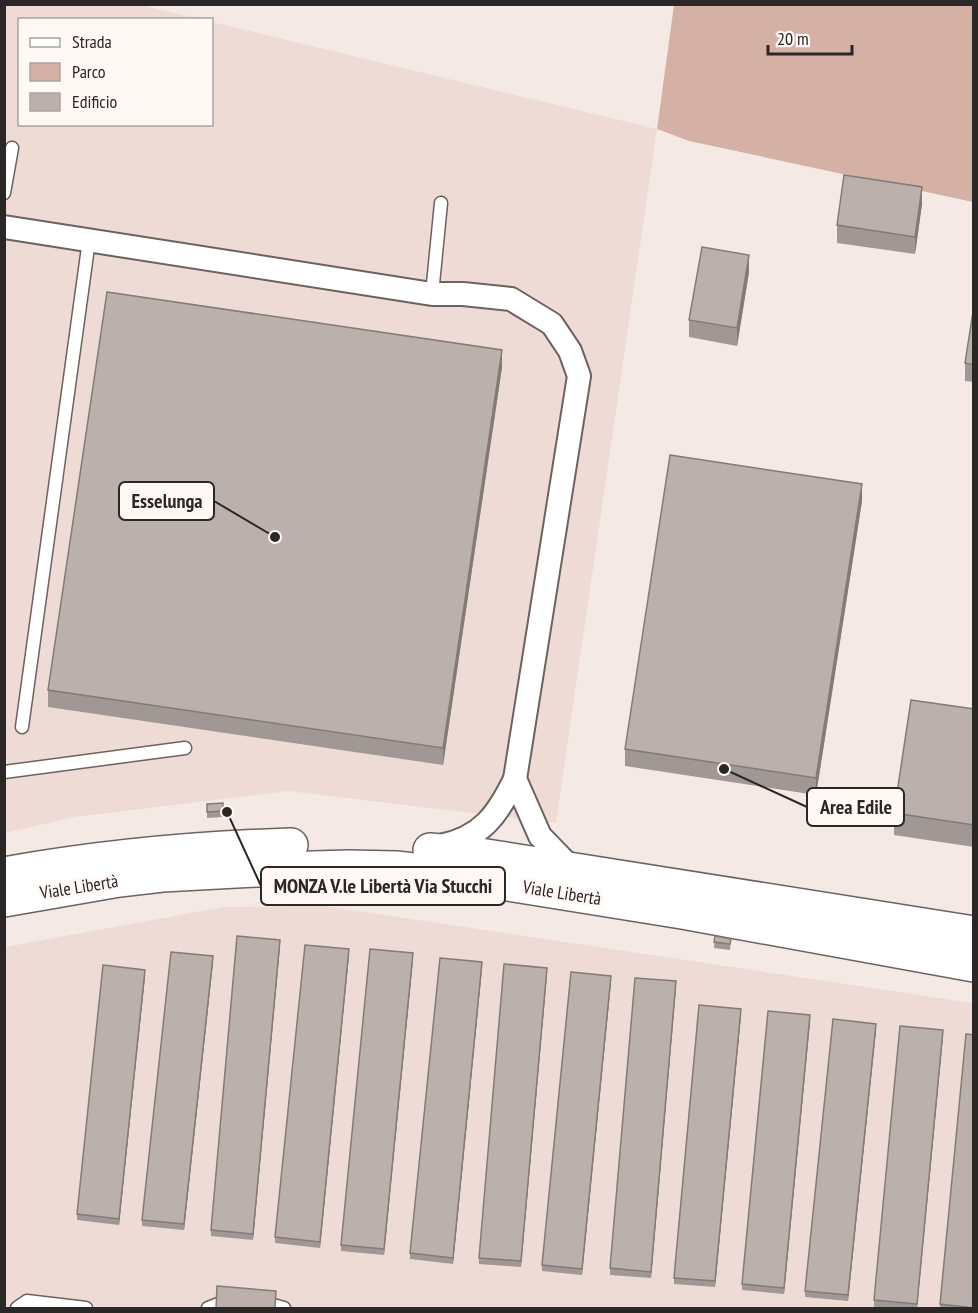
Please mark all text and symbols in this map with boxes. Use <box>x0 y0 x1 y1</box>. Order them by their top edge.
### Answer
legend <box>18 18 213 126</box>
scale bar <box>768 18 852 56</box>
text: 20 m <box>777 27 809 50</box>
text: Strada <box>72 30 112 53</box>
text: Parco <box>72 60 106 83</box>
text: Edificio <box>72 90 118 113</box>
callout: Esselunga <box>119 482 214 520</box>
text: Esselunga <box>131 488 203 514</box>
callout: Area Edile <box>807 788 904 826</box>
text: Area Edile <box>819 794 892 820</box>
callout: MONZA V.le Libertà Via Stucchi <box>261 867 505 905</box>
street label: Viale Libertà <box>37 869 120 904</box>
text: MONZA V.le Libertà Via Stucchi <box>274 873 492 899</box>
street label: Viale Libertà <box>520 875 603 910</box>

